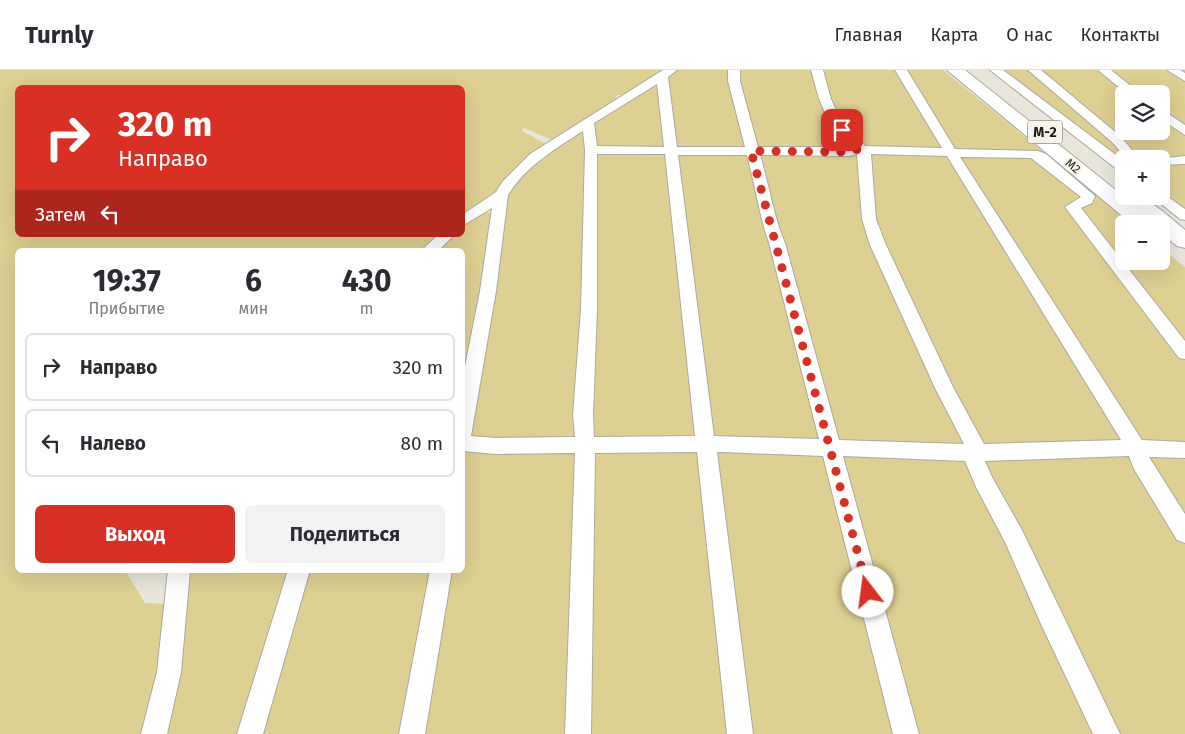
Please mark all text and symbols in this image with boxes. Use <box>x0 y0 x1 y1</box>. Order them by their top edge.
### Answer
text: Turnly <box>25 21 94 49</box>
text: Главная <box>835 24 903 46</box>
text: Карта <box>931 24 978 46</box>
text: О нас <box>1006 24 1053 46</box>
text: Контакты <box>1081 24 1160 46</box>
map controls <box>1115 85 1170 270</box>
button: layers <box>1115 85 1170 140</box>
text: 320 m <box>118 103 212 145</box>
icon: right <box>35 105 100 170</box>
pin <box>821 109 863 151</box>
icon: arrive <box>828 116 856 144</box>
road number: М-2 <box>1028 121 1062 144</box>
text: Направо <box>118 145 208 172</box>
button: + <box>1115 150 1170 205</box>
street label: М2 <box>1063 156 1083 176</box>
icon: left <box>96 200 124 228</box>
text: Затем <box>35 203 86 226</box>
button: − <box>1115 215 1170 270</box>
text: 19:37 <box>93 263 161 299</box>
text: 6 <box>245 263 262 299</box>
text: 430 <box>342 263 391 299</box>
text: Прибытие <box>89 299 165 318</box>
text: мин <box>238 299 268 318</box>
text: m <box>360 299 374 318</box>
icon: right <box>37 353 65 381</box>
text: Направо <box>80 356 157 379</box>
text: 320 m <box>392 356 443 379</box>
icon: left <box>37 429 65 457</box>
text: Налево <box>80 432 146 455</box>
text: 80 m <box>401 432 443 455</box>
button: Выход <box>35 505 235 563</box>
button: Поделиться <box>245 505 445 563</box>
position arrow <box>841 565 893 617</box>

